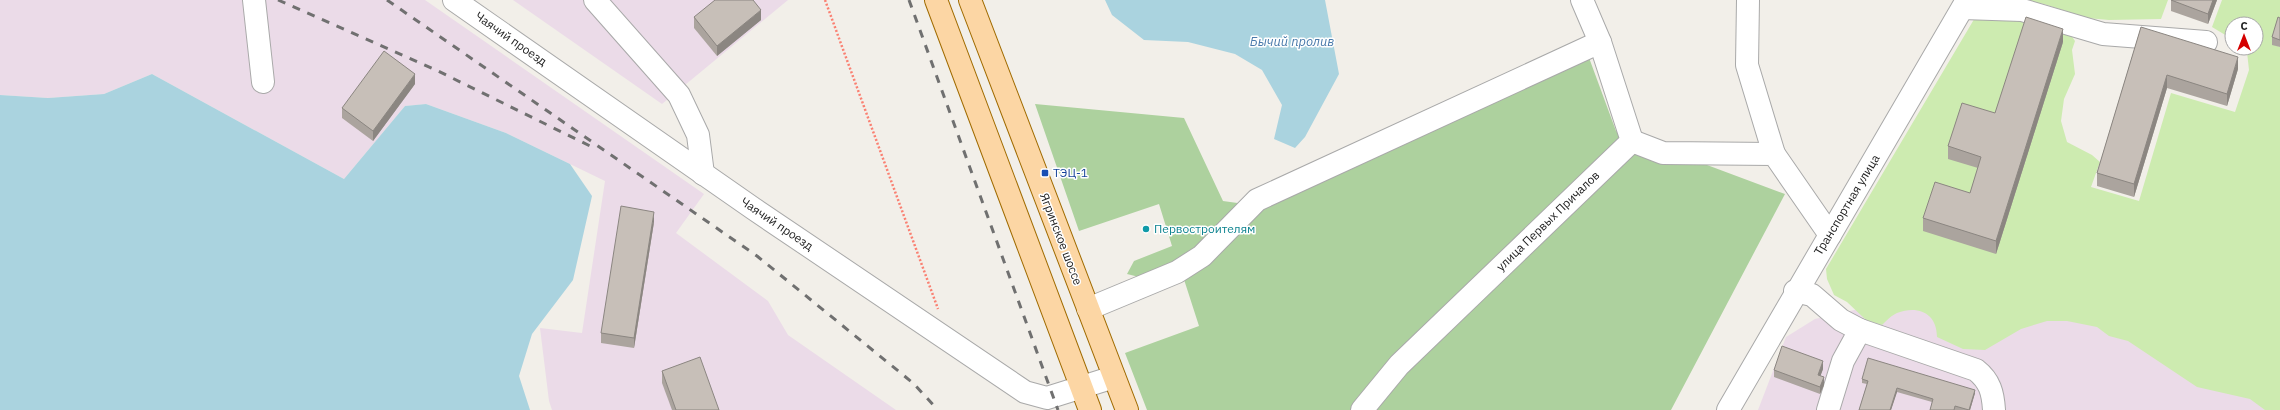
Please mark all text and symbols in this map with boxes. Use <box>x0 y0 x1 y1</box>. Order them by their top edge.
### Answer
street label: Чаячий проезд <box>472 8 550 69</box>
north arrow <box>2224 16 2264 56</box>
text: С <box>2240 19 2248 33</box>
water label: Бычий пролив <box>1250 33 1334 50</box>
street label: Транспортная улица <box>1811 151 1883 258</box>
place label: ТЭЦ-1 <box>1053 165 1088 180</box>
street label: улица Первых Причалов <box>1493 167 1602 274</box>
marker: ТЭЦ-1 <box>1040 168 1050 178</box>
street label: Ягринское шоссе <box>1037 191 1086 287</box>
street label: Чаячий проезд <box>738 194 816 253</box>
place label: Первостроителям <box>1154 221 1255 236</box>
marker: Первостроителям <box>1141 224 1151 234</box>

